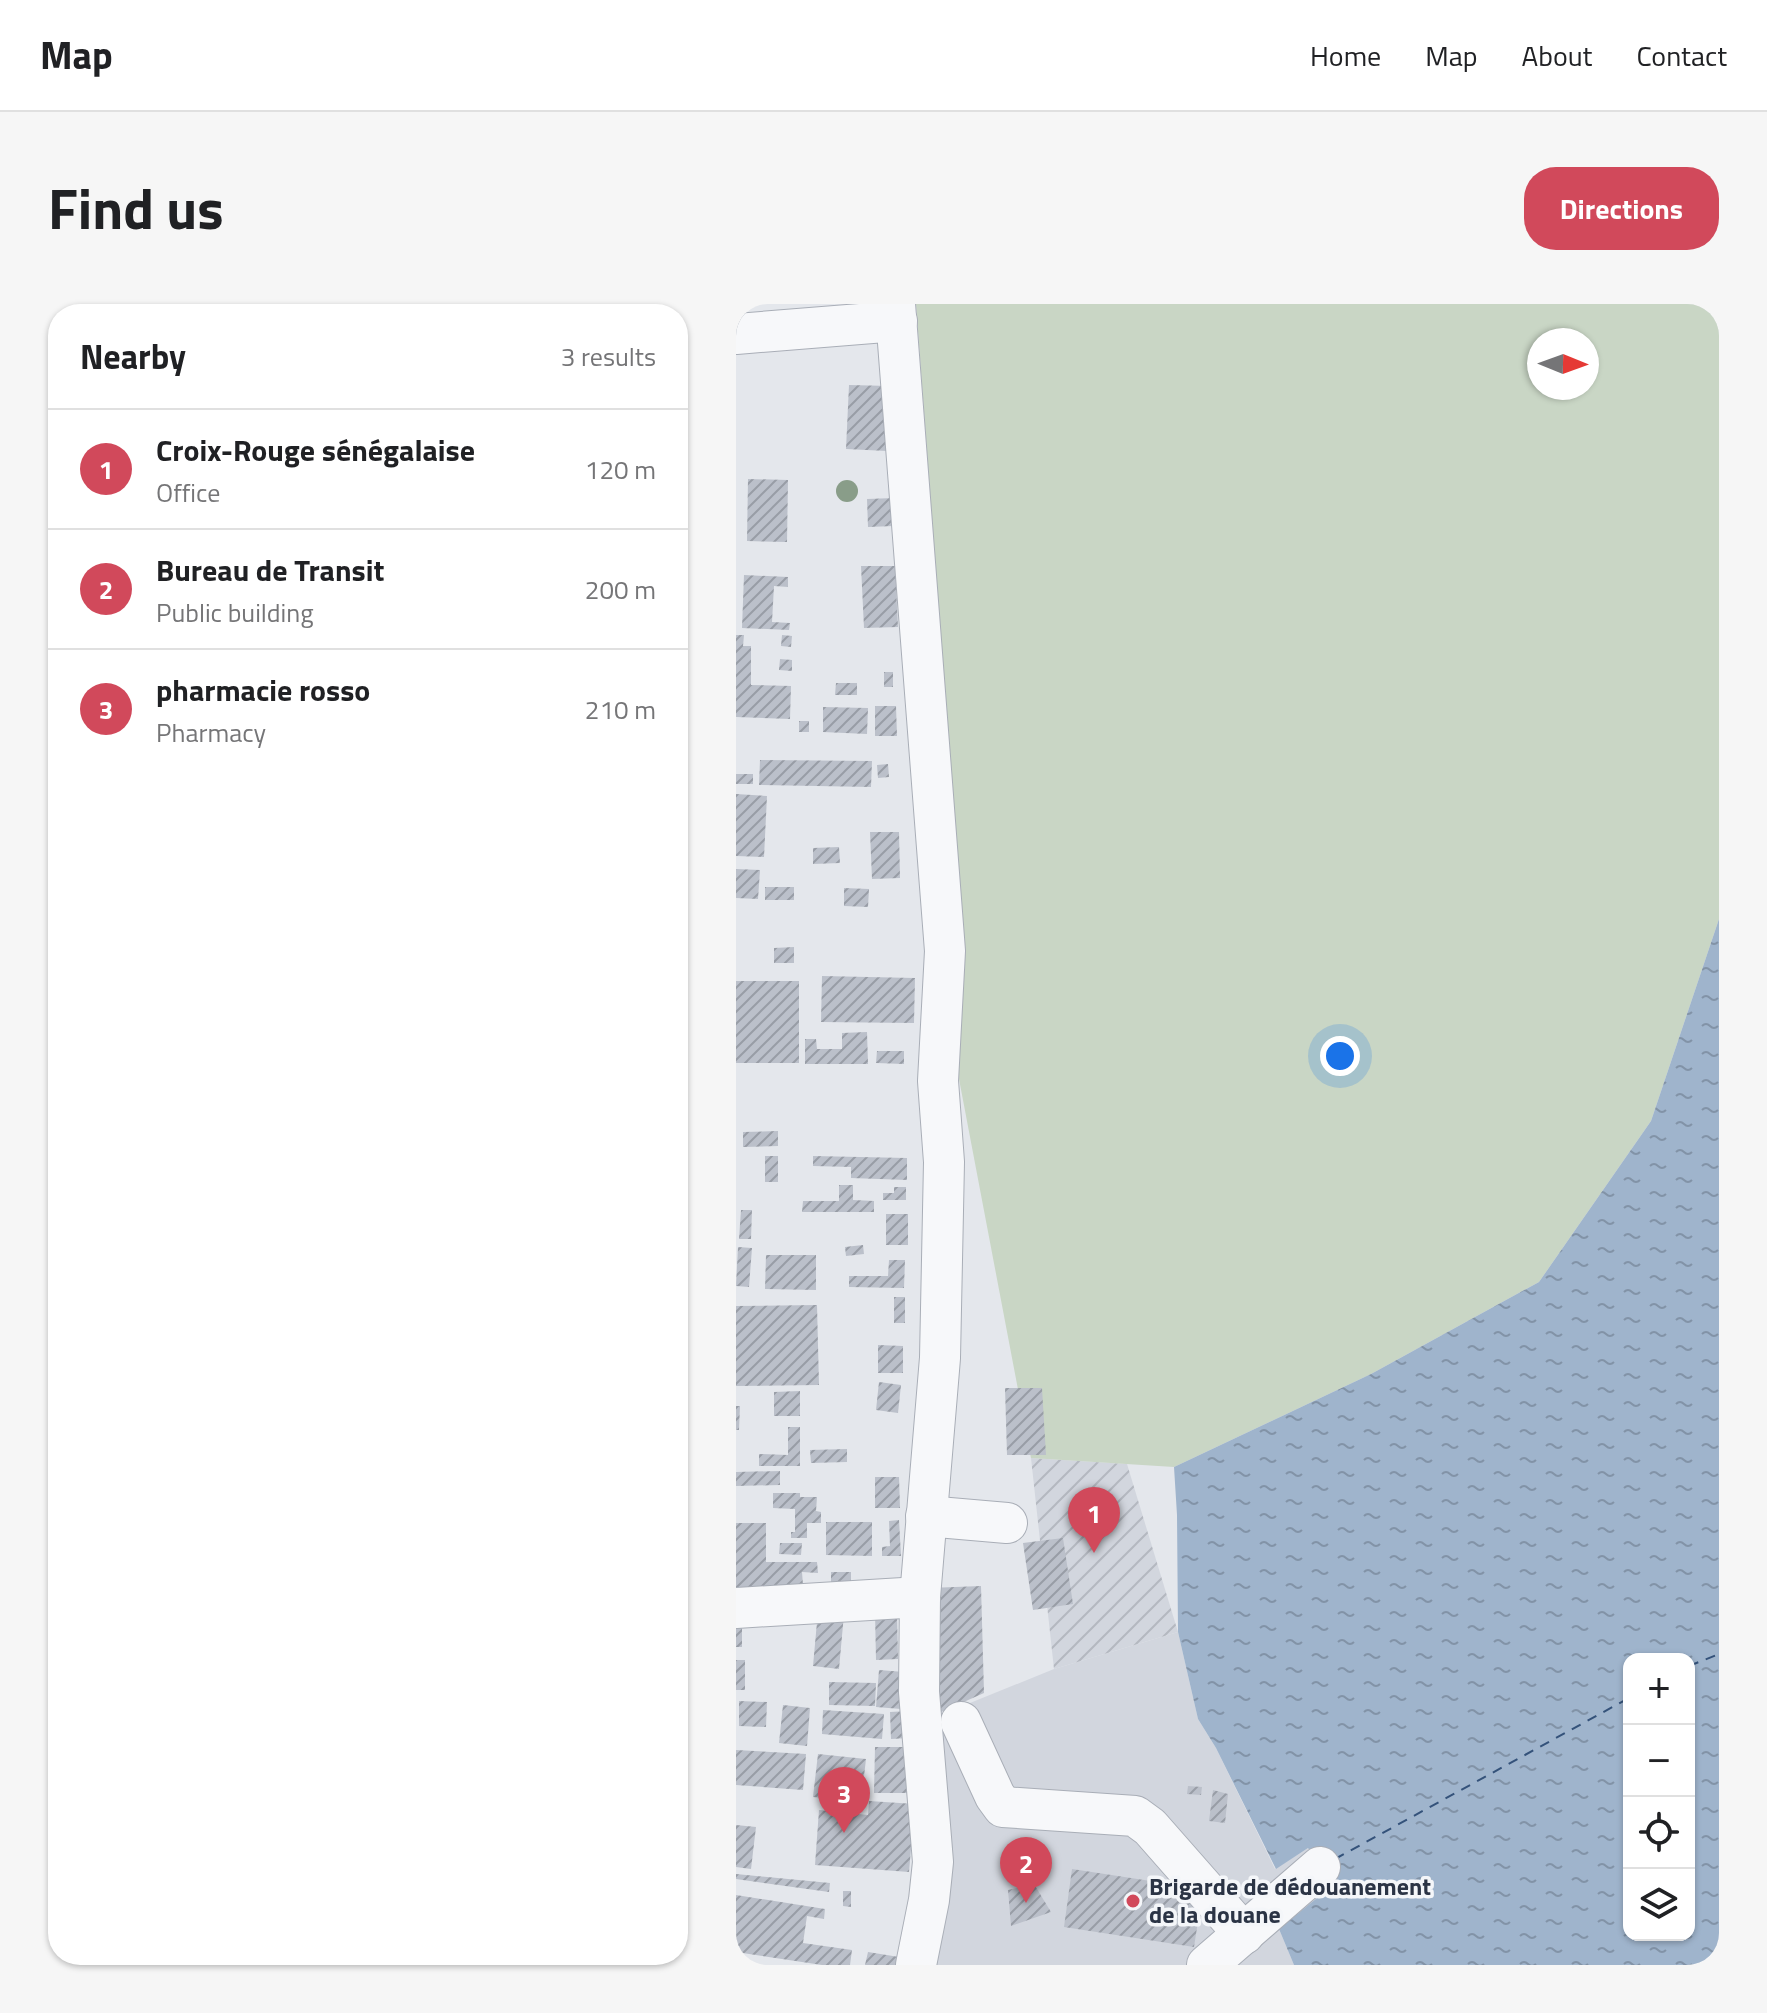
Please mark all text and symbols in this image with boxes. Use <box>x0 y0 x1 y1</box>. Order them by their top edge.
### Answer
text: Map <box>40 26 113 84</box>
text: Home <box>1310 34 1381 77</box>
text: Map <box>1425 34 1478 77</box>
text: About <box>1522 34 1592 77</box>
text: Contact <box>1636 34 1727 77</box>
text: Find us <box>48 166 224 251</box>
button: Directions <box>1524 167 1719 250</box>
north arrow <box>1527 328 1599 400</box>
text: Nearby <box>80 330 186 382</box>
text: 3 results <box>561 337 656 376</box>
text: Croix-Rouge sénégalaise <box>156 427 475 473</box>
text: 1 <box>99 450 113 489</box>
text: 120 m <box>585 450 656 489</box>
text: Office <box>156 473 220 512</box>
text: Bureau de Transit <box>156 547 384 593</box>
text: 2 <box>99 570 113 609</box>
text: 200 m <box>585 570 656 609</box>
text: Public building <box>156 593 314 632</box>
text: pharmacie rosso <box>156 667 370 713</box>
text: 3 <box>99 690 113 729</box>
text: 210 m <box>585 690 656 729</box>
text: Pharmacy <box>156 713 266 752</box>
your location <box>1320 1036 1360 1076</box>
pin: 1 <box>1068 1487 1120 1553</box>
map controls <box>1623 1653 1695 1941</box>
button: + <box>1623 1653 1695 1725</box>
button: − <box>1623 1725 1695 1797</box>
pin: 3 <box>818 1767 870 1833</box>
button: locate <box>1623 1797 1695 1869</box>
pin: 2 <box>1000 1837 1052 1903</box>
place label: Brigarde de dédouanement de la douane <box>1149 1868 1431 1932</box>
button: layers <box>1623 1869 1695 1941</box>
marker: Brigarde de dédouanement de la douane <box>1124 1892 1142 1910</box>

